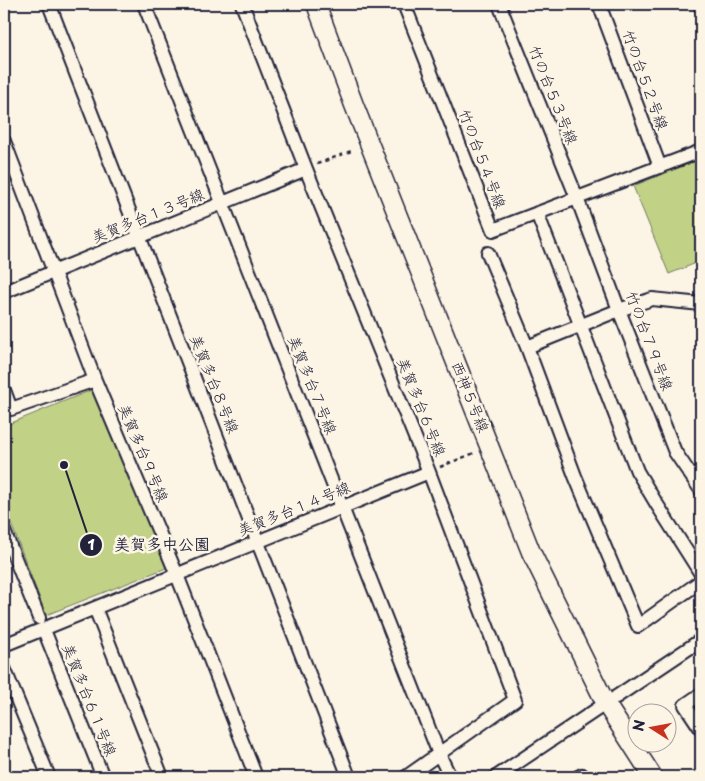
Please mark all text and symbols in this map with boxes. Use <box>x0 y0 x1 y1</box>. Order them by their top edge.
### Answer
street label: 竹の台５２号線 <box>618 26 675 133</box>
street label: 竹の台５３号線 <box>524 41 585 147</box>
street label: 竹の台５４号線 <box>454 105 513 212</box>
street label: 美賀多台１３号線 <box>87 181 207 248</box>
street label: 竹の台７９号線 <box>621 287 680 394</box>
street label: 美賀多台８号線 <box>185 330 246 436</box>
street label: 美賀多台７号線 <box>283 331 344 437</box>
street label: 美賀多台６号線 <box>392 353 453 459</box>
street label: 西神５号線 <box>447 357 496 436</box>
street label: 美賀多台９号線 <box>113 400 175 505</box>
street label: 美賀多台１４号線 <box>233 474 353 541</box>
callout: 美賀多中公園 <box>79 529 220 560</box>
text: 美賀多中公園 <box>114 531 210 555</box>
text: 1 <box>87 532 95 555</box>
street label: 美賀多台６１号線 <box>57 639 124 759</box>
north arrow <box>628 704 678 754</box>
text: N <box>627 718 650 733</box>

